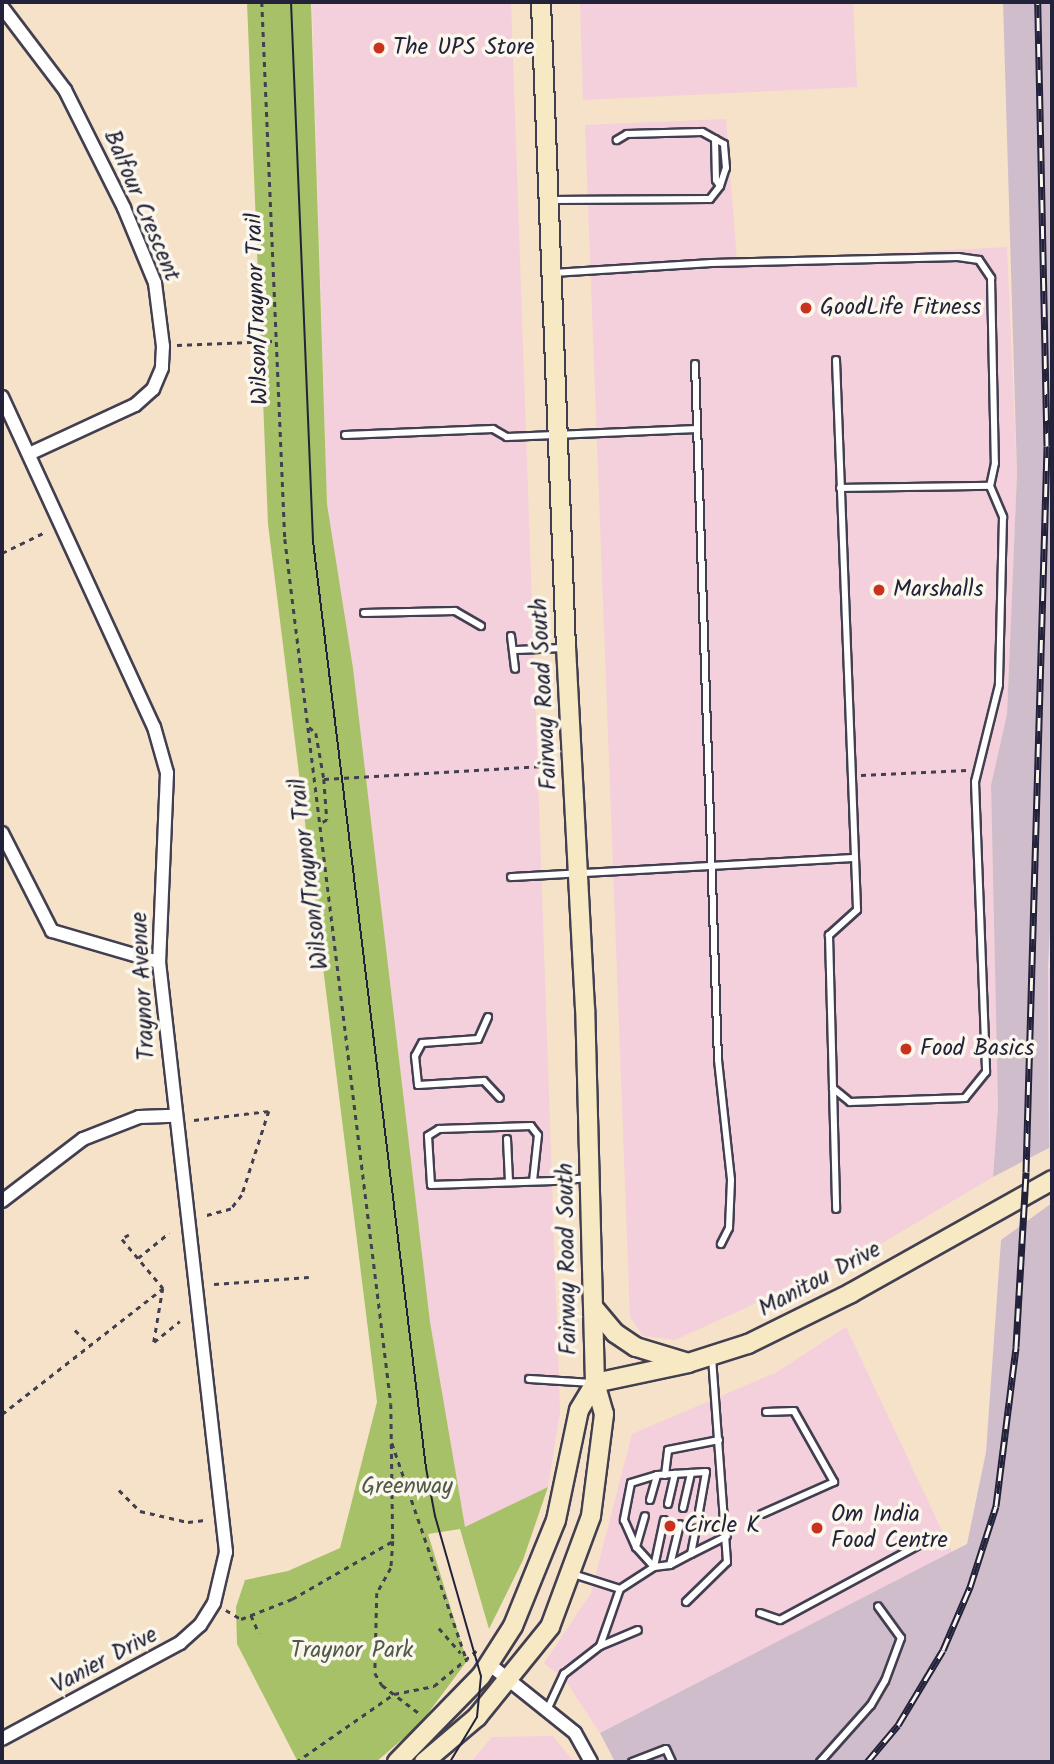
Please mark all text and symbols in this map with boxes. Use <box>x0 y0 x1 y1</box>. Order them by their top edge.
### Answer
place label: The UPS Store <box>393 34 534 62</box>
marker: The UPS Store <box>371 40 387 56</box>
street label: Balfour Crescent <box>97 126 185 286</box>
street label: Wilson/Traynor Trail <box>241 212 275 406</box>
place label: GoodLife Fitness <box>820 294 981 322</box>
marker: GoodLife Fitness <box>798 300 814 316</box>
place label: Marshalls <box>893 576 984 604</box>
marker: Marshalls <box>871 582 887 598</box>
street label: Fairway Road South <box>526 597 564 791</box>
street label: Wilson/Traynor Trail <box>285 777 335 971</box>
street label: Traynor Avenue <box>126 911 162 1061</box>
place label: Food Basics <box>920 1035 1034 1063</box>
marker: Food Basics <box>898 1041 914 1057</box>
street label: Fairway Road South <box>553 1163 583 1355</box>
street label: Manitou Drive <box>754 1236 886 1324</box>
park label: Greenway <box>361 1473 453 1501</box>
place label: Om India Food Centre <box>831 1501 948 1555</box>
place label: Circle K <box>684 1512 760 1540</box>
marker: Circle K <box>662 1518 678 1534</box>
marker: Om India Food Centre <box>809 1520 825 1536</box>
street label: Vanier Drive <box>47 1622 163 1700</box>
park label: Traynor Park <box>291 1637 413 1665</box>

